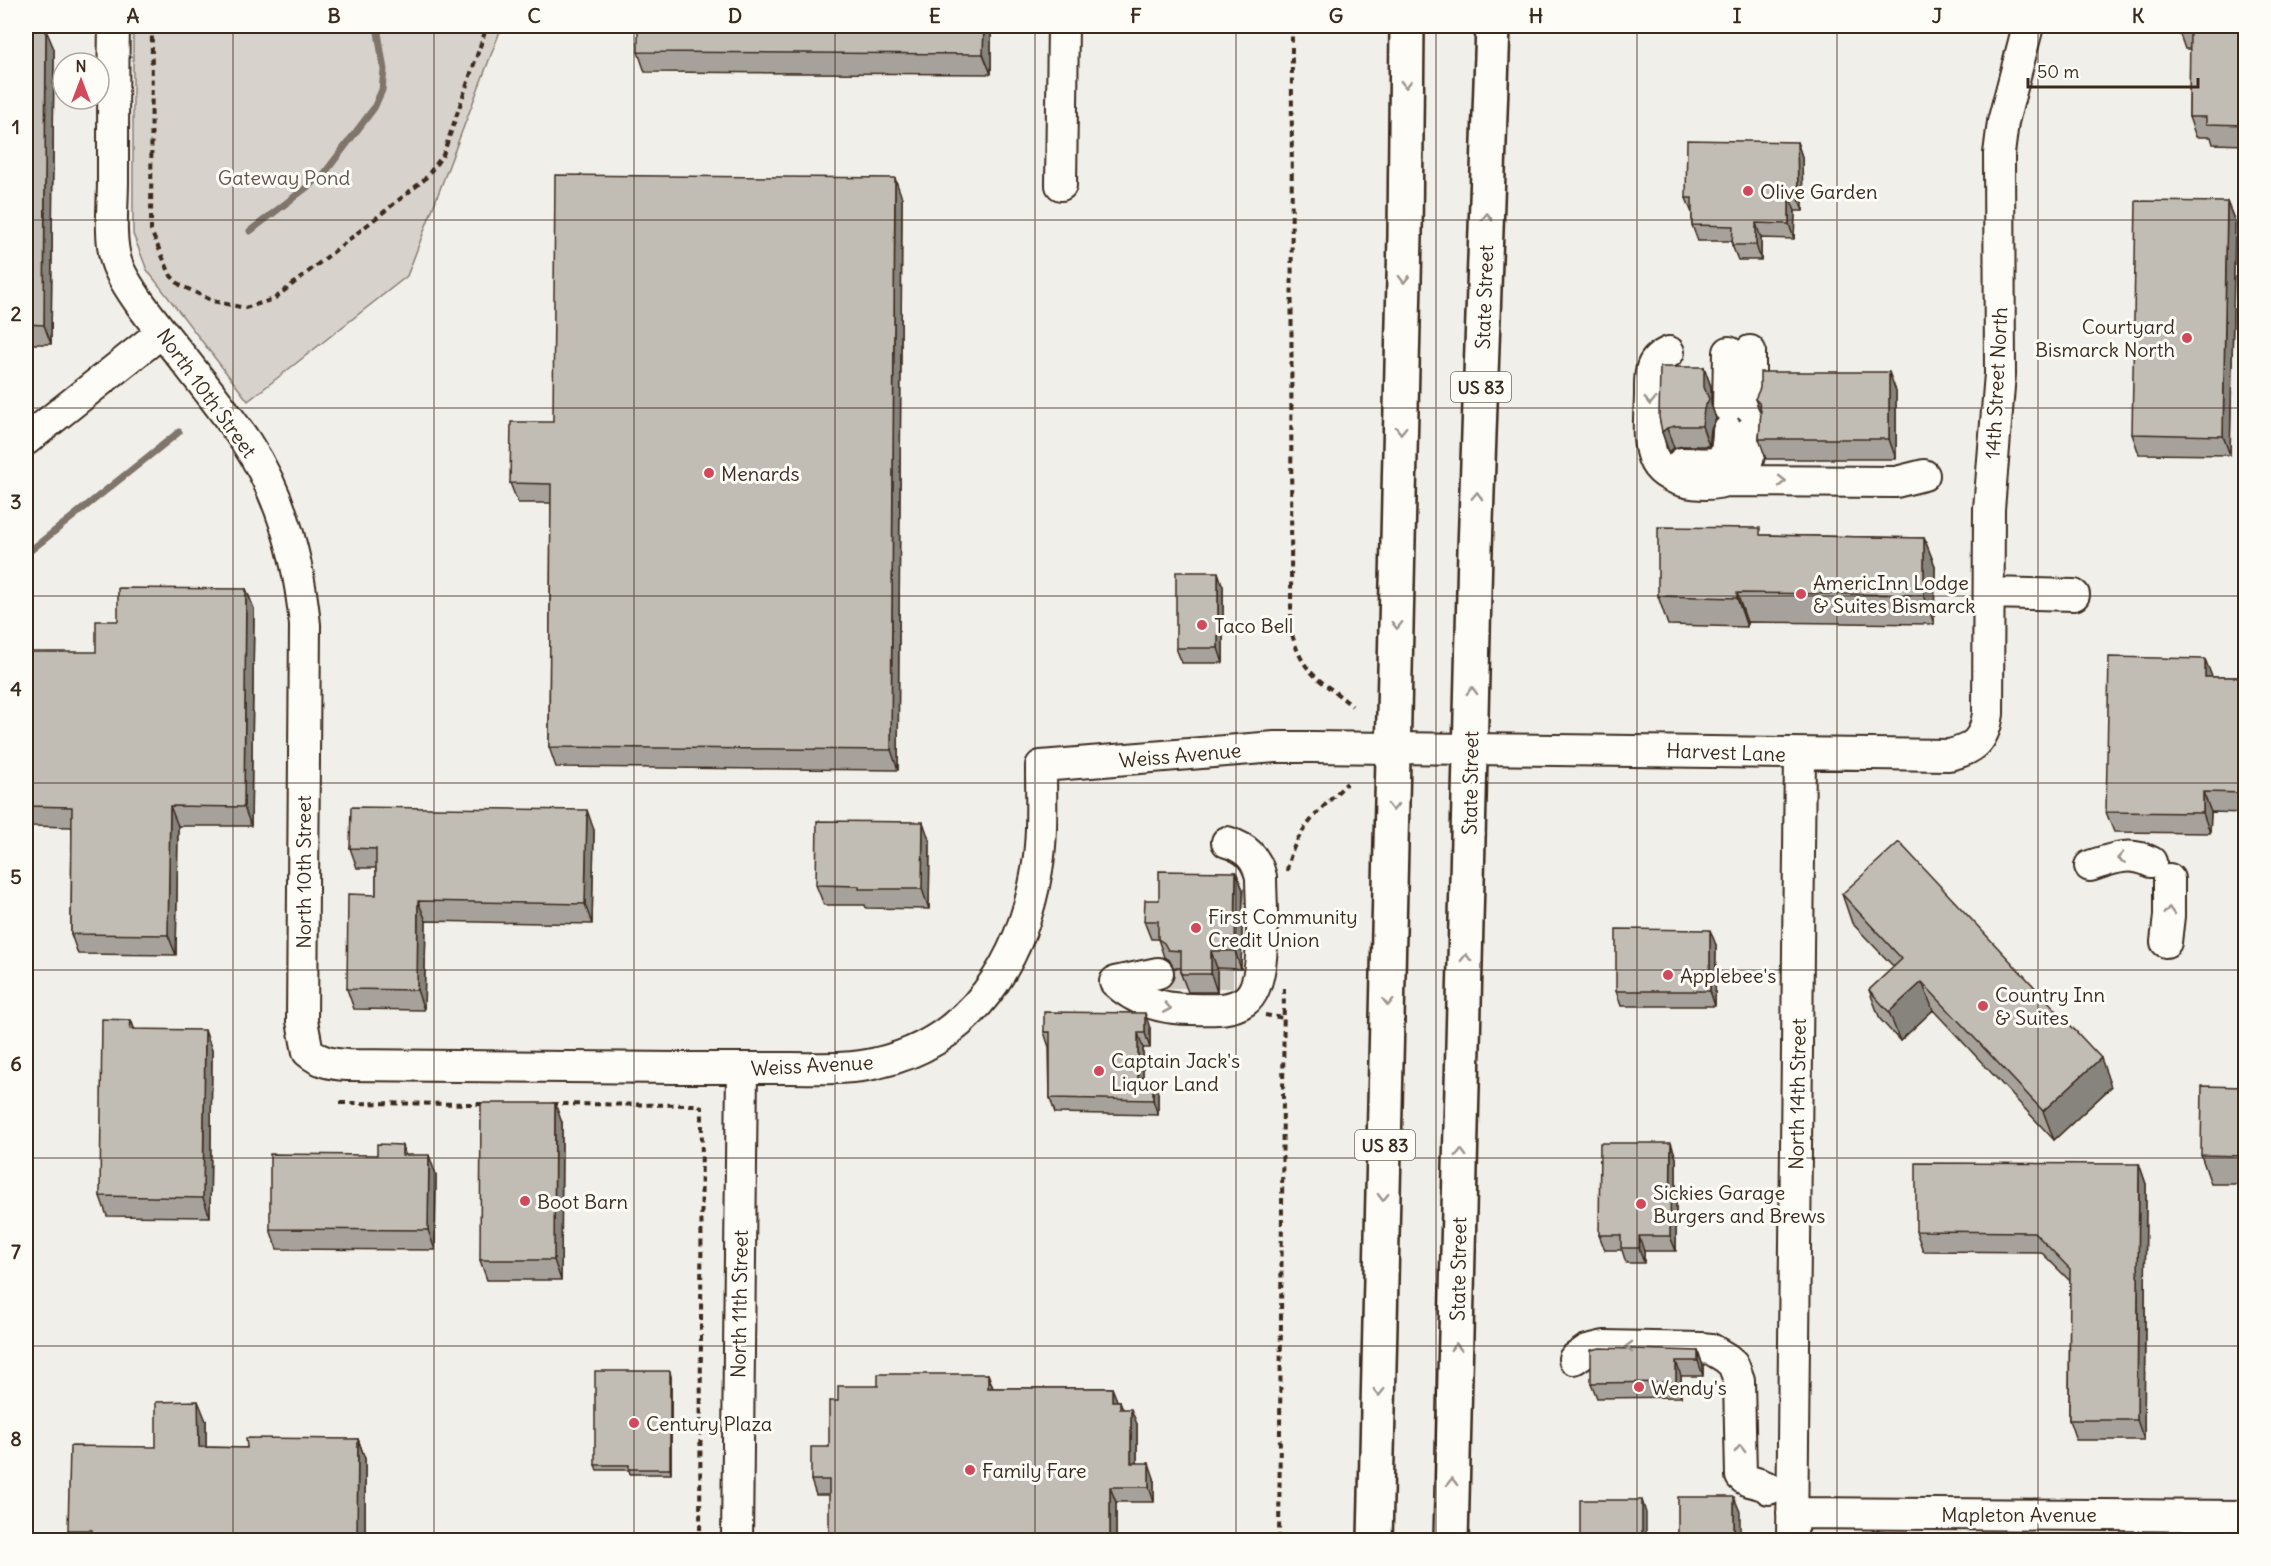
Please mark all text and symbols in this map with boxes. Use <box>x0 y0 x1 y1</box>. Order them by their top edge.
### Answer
text: A <box>127 3 140 28</box>
text: B <box>327 3 341 28</box>
text: C <box>527 3 541 28</box>
text: D <box>728 3 742 28</box>
text: E <box>929 3 941 28</box>
text: F <box>1130 3 1142 28</box>
text: G <box>1329 3 1343 28</box>
text: H <box>1529 3 1543 28</box>
text: I <box>1733 3 1742 28</box>
text: J <box>1932 3 1943 28</box>
text: K <box>2132 3 2145 28</box>
north arrow <box>51 51 111 111</box>
scale bar <box>2028 51 2198 89</box>
text: N <box>75 56 87 76</box>
text: 50 m <box>2037 60 2079 83</box>
one-way arrow <box>1400 79 1413 88</box>
text: 1 <box>12 114 20 139</box>
park label: Gateway Pond <box>218 165 350 190</box>
place label: Olive Garden <box>1760 179 1878 204</box>
marker: Olive Garden <box>1741 184 1755 198</box>
one-way arrow <box>1481 213 1493 222</box>
street label: State Street <box>1470 244 1498 350</box>
one-way arrow <box>1398 274 1411 283</box>
text: 2 <box>11 301 22 326</box>
street label: 14th Street North <box>1980 306 2012 460</box>
place label: Courtyard Bismarck North <box>2035 314 2175 362</box>
street label: North 10th Street <box>152 324 262 463</box>
marker: Courtyard Bismarck North <box>2180 331 2194 345</box>
road number: US 83 <box>1451 372 1511 402</box>
one-way arrow <box>1644 397 1656 406</box>
one-way arrow <box>1395 425 1407 434</box>
place label: Menards <box>721 461 800 486</box>
marker: Menards <box>702 466 716 480</box>
one-way arrow <box>1777 475 1786 487</box>
text: 3 <box>10 489 22 514</box>
one-way arrow <box>1471 491 1484 500</box>
place label: AmericInn Lodge & Suites Bismarck <box>1813 570 1976 618</box>
marker: AmericInn Lodge & Suites Bismarck <box>1794 587 1808 601</box>
place label: Taco Bell <box>1214 613 1293 638</box>
marker: Taco Bell <box>1195 618 1209 632</box>
one-way arrow <box>1390 620 1403 629</box>
text: 4 <box>10 676 22 701</box>
one-way arrow <box>1466 686 1478 695</box>
street label: State Street <box>1457 730 1483 835</box>
street label: Weiss Avenue <box>1118 737 1242 773</box>
street label: Harvest Lane <box>1666 737 1786 767</box>
street label: North 10th Street <box>291 795 316 949</box>
one-way arrow <box>1386 803 1399 812</box>
one-way arrow <box>2116 851 2125 863</box>
text: 5 <box>10 864 22 889</box>
place label: First Community Credit Union <box>1208 904 1358 952</box>
one-way arrow <box>2162 906 2175 915</box>
marker: First Community Credit Union <box>1189 921 1203 935</box>
one-way arrow <box>1459 953 1472 962</box>
place label: Applebee's <box>1680 963 1776 988</box>
marker: Applebee's <box>1661 968 1675 982</box>
place label: Country Inn & Suites <box>1995 982 2105 1030</box>
one-way arrow <box>1382 997 1394 1006</box>
marker: Country Inn & Suites <box>1976 999 1990 1013</box>
one-way arrow <box>1162 1001 1171 1013</box>
street label: North 14th Street <box>1783 1018 1811 1170</box>
place label: Captain Jack's Liquor Land <box>1111 1048 1240 1096</box>
street label: Weiss Avenue <box>750 1049 874 1081</box>
text: 6 <box>10 1051 22 1076</box>
marker: Captain Jack's Liquor Land <box>1092 1064 1106 1078</box>
road number: US 83 <box>1355 1130 1415 1160</box>
one-way arrow <box>1454 1148 1467 1157</box>
place label: Sickies Garage Burgers and Brews <box>1653 1180 1825 1228</box>
place label: Boot Barn <box>537 1189 628 1214</box>
one-way arrow <box>1377 1192 1390 1201</box>
marker: Boot Barn <box>518 1194 532 1208</box>
marker: Sickies Garage Burgers and Brews <box>1634 1197 1648 1211</box>
street label: State Street <box>1445 1216 1471 1321</box>
street label: North 11th Street <box>725 1229 753 1378</box>
text: 7 <box>11 1239 21 1264</box>
one-way arrow <box>1625 1341 1634 1353</box>
one-way arrow <box>1449 1343 1462 1352</box>
place label: Wendy's <box>1651 1375 1727 1400</box>
marker: Wendy's <box>1632 1380 1646 1394</box>
one-way arrow <box>1373 1387 1385 1396</box>
place label: Century Plaza <box>646 1411 772 1436</box>
marker: Century Plaza <box>627 1416 641 1430</box>
text: 8 <box>10 1426 22 1451</box>
one-way arrow <box>1734 1445 1746 1454</box>
place label: Family Fare <box>982 1458 1087 1483</box>
marker: Family Fare <box>963 1463 977 1477</box>
one-way arrow <box>1446 1478 1459 1487</box>
street label: Mapleton Avenue <box>1941 1502 2097 1527</box>

